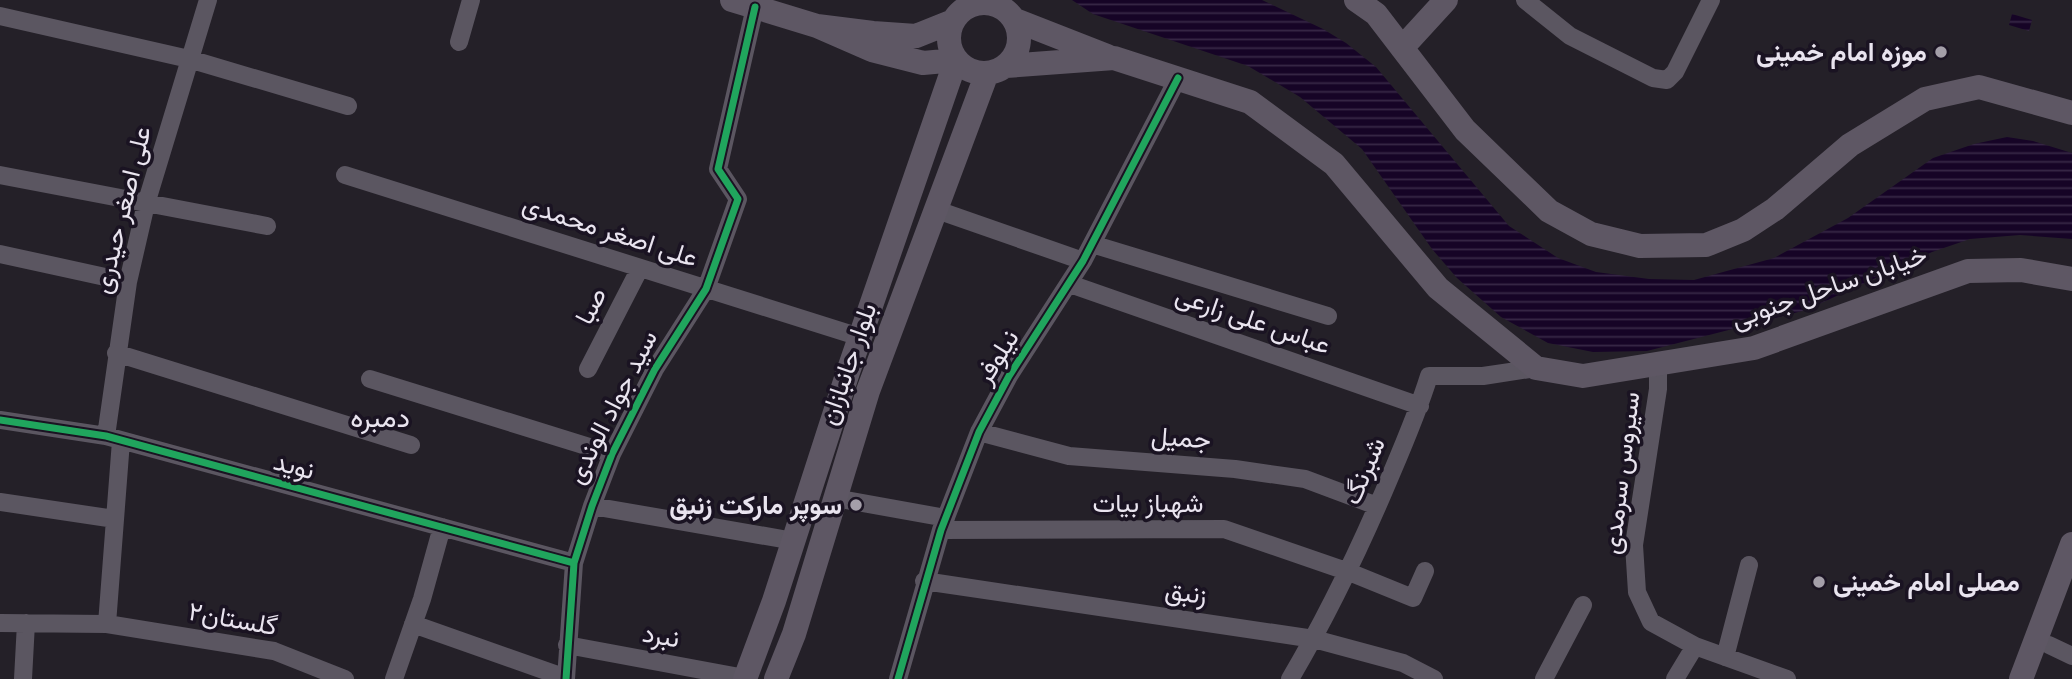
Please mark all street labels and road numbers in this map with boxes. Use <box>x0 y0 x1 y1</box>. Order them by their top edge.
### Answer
street label: علی اصغر حیدری <box>86 123 158 297</box>
street label: علی اصغر محمدی <box>518 188 702 274</box>
street label: خیابان ساحل جنوبی <box>1727 239 1931 335</box>
street label: عباس علی زارعی <box>1172 279 1334 361</box>
street label: صبا <box>569 282 613 330</box>
street label: بلوار جانبازان <box>813 299 883 429</box>
street label: نیلوفر <box>968 324 1026 391</box>
street label: سید جواد الوندی <box>560 325 664 489</box>
street label: سیروس سرمدی <box>1596 390 1646 556</box>
street label: جمیل <box>1150 420 1212 456</box>
street label: شبرنگ <box>1336 433 1392 509</box>
street label: نوید <box>270 446 318 486</box>
street label: شهباز بیات <box>1093 488 1204 519</box>
street label: زنبق <box>1163 575 1209 611</box>
street label: گلستان۲ <box>186 596 280 642</box>
street label: نبرد <box>640 618 682 654</box>

